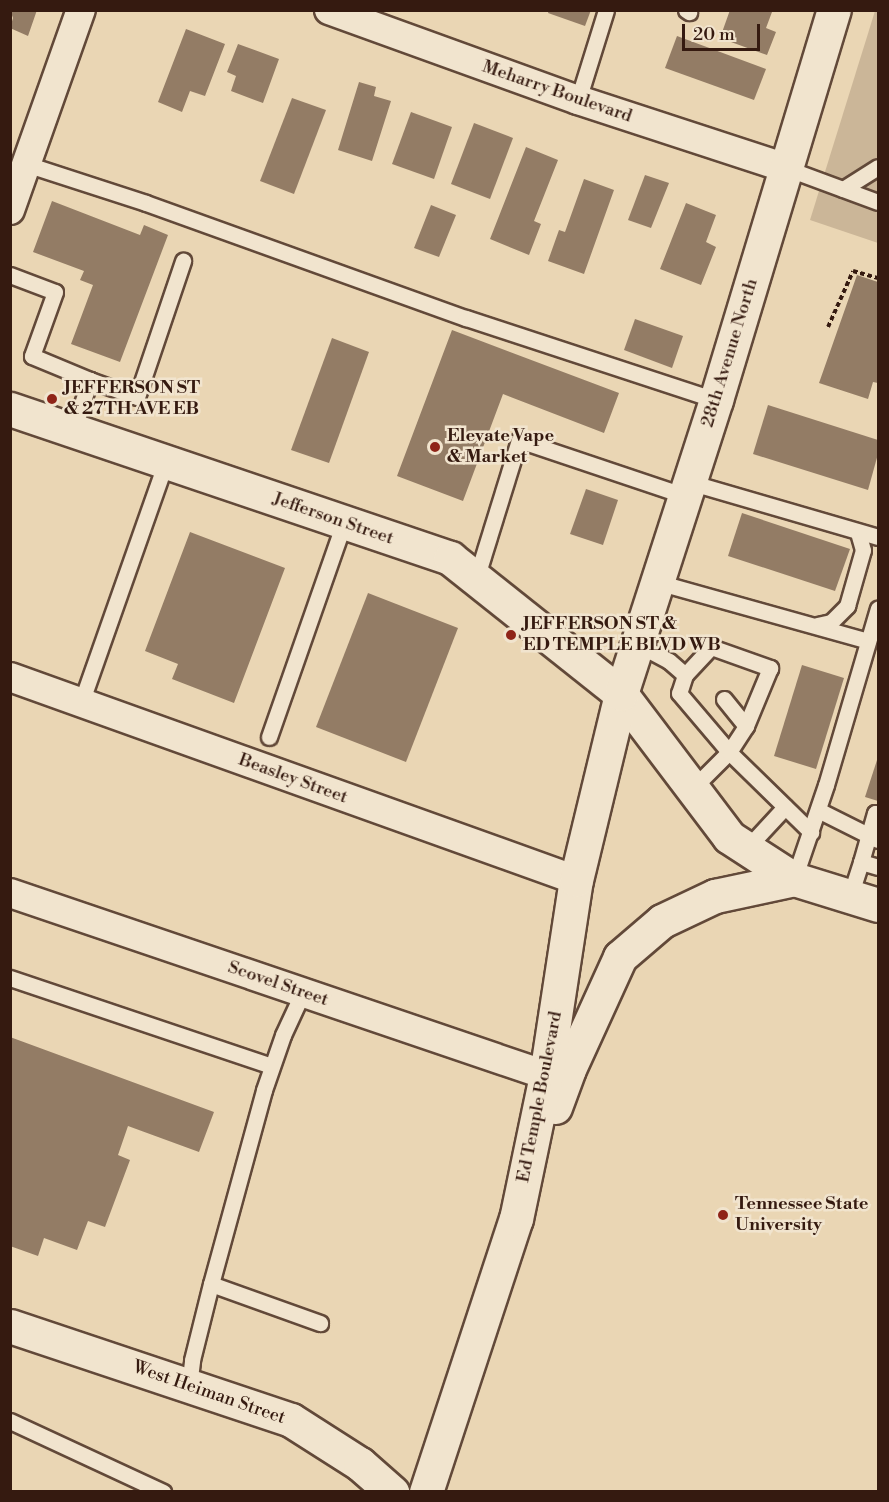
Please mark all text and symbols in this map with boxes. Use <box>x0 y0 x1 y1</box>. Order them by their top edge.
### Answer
scale bar <box>685 12 763 50</box>
text: 20 m <box>693 23 735 46</box>
street label: Meharry Boulevard <box>479 56 635 128</box>
street label: 28th Avenue North <box>697 276 763 430</box>
place label: JEFFERSON ST & 27TH AVE EB <box>64 378 200 420</box>
marker: JEFFERSON ST & 27TH AVE EB <box>45 392 59 406</box>
place label: Elevate Vape & Market <box>447 426 554 468</box>
marker: Elevate Vape & Market <box>428 440 442 454</box>
street label: Jefferson Street <box>270 488 396 550</box>
place label: JEFFERSON ST & ED TEMPLE BLVD WB <box>523 614 721 656</box>
marker: JEFFERSON ST & ED TEMPLE BLVD WB <box>504 628 518 642</box>
street label: Beasley Street <box>236 749 350 809</box>
street label: Scovel Street <box>225 957 331 1011</box>
street label: Ed Temple Boulevard <box>513 1010 567 1184</box>
place label: Tennessee State University <box>735 1194 868 1236</box>
marker: Tennessee State University <box>716 1208 730 1222</box>
street label: West Heiman Street <box>130 1357 288 1429</box>

